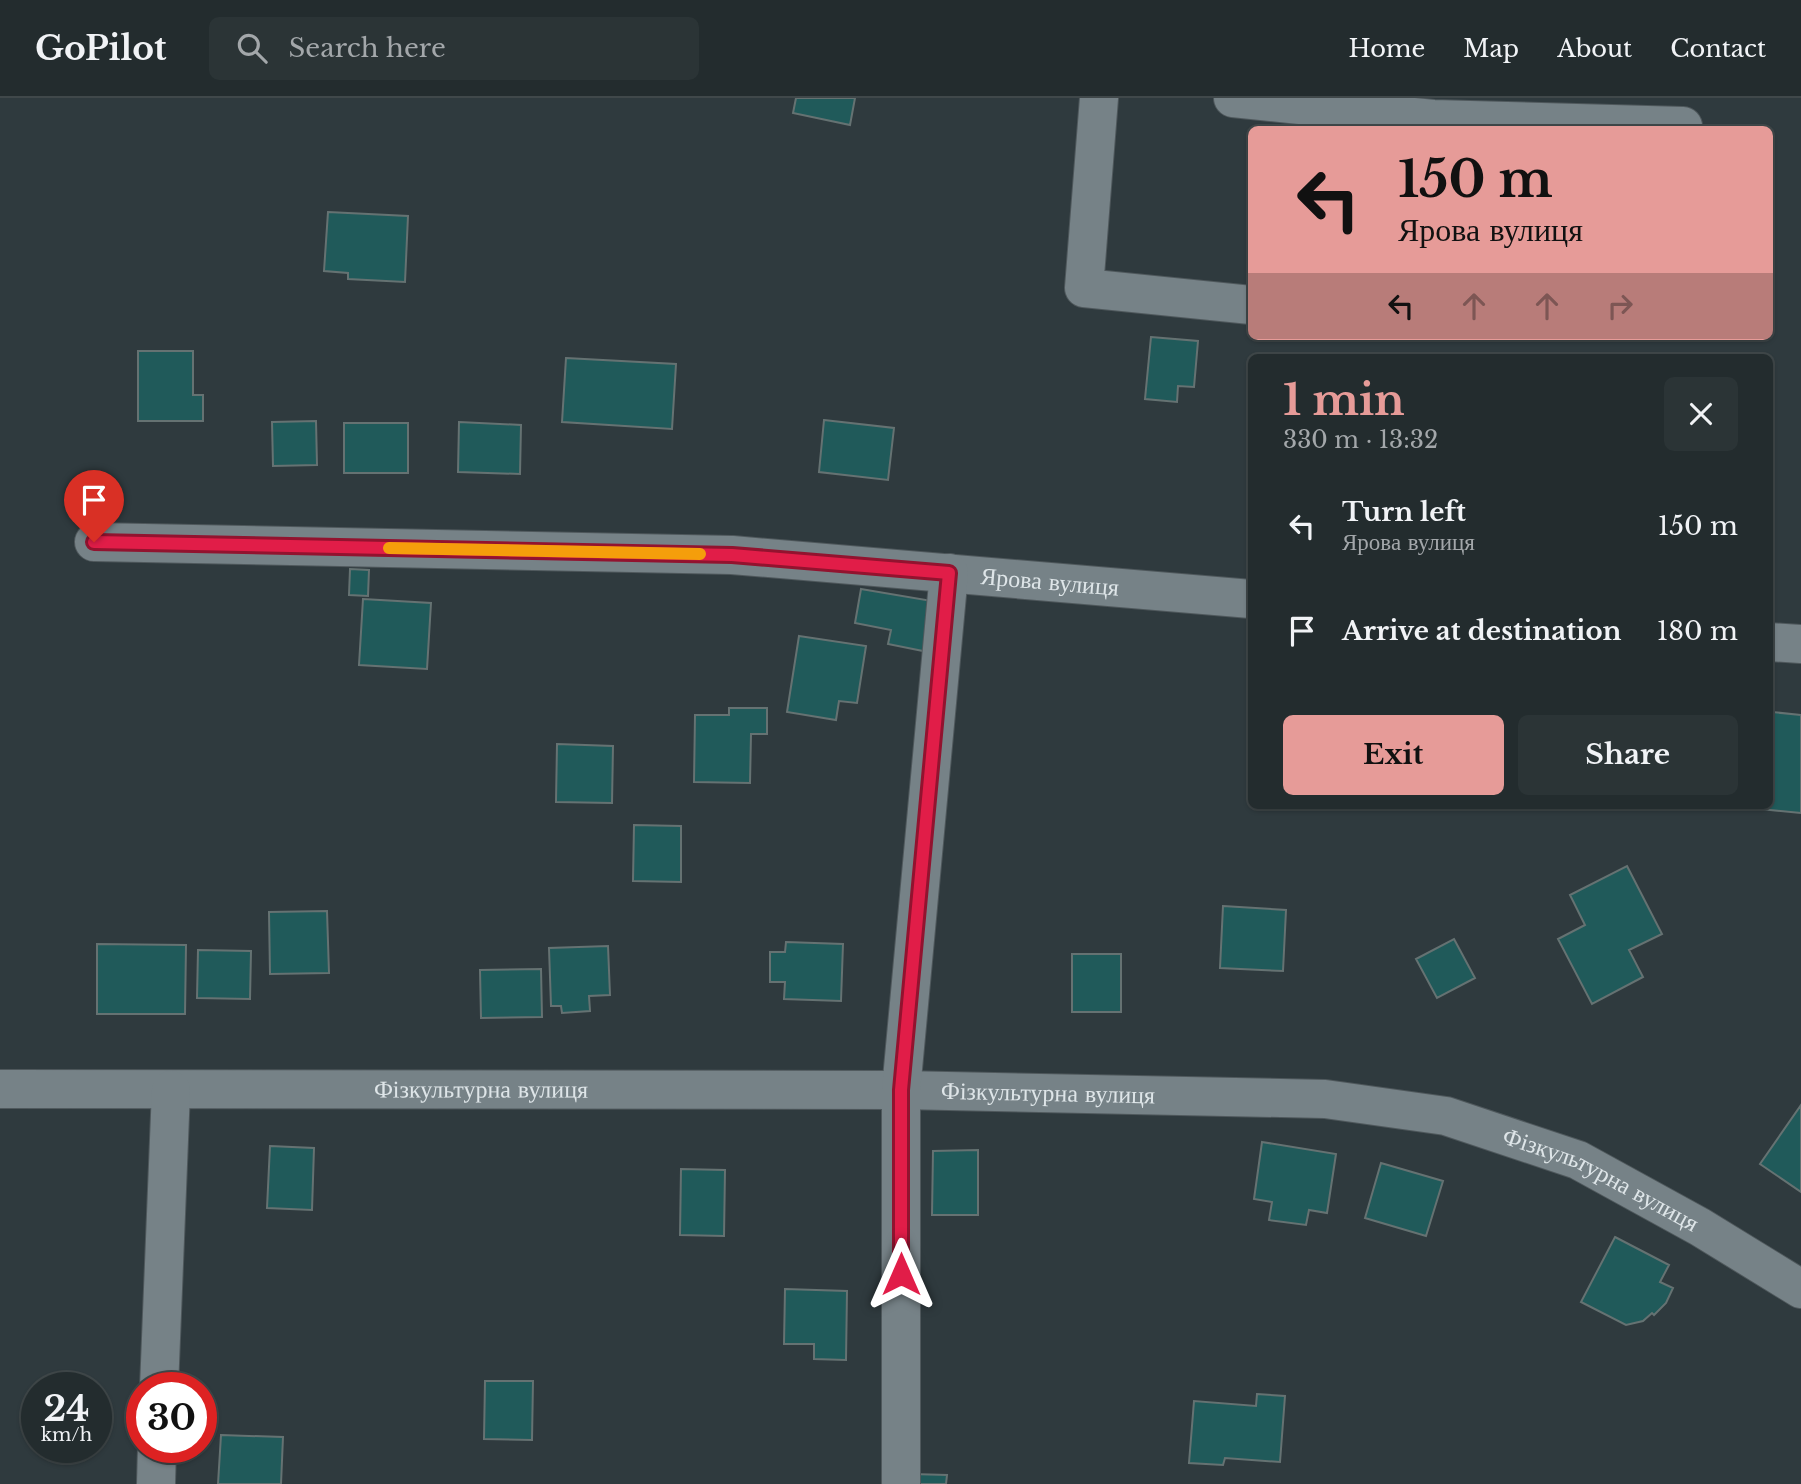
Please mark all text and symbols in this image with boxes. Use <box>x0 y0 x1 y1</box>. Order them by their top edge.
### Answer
search box <box>209 17 699 80</box>
text: GoPilot <box>35 28 167 69</box>
icon: search <box>233 29 271 67</box>
text: Search here <box>289 32 446 64</box>
text: Home <box>1349 34 1425 63</box>
text: Map <box>1463 34 1519 63</box>
text: About <box>1557 34 1632 63</box>
text: Contact <box>1670 34 1766 63</box>
text: 150 m <box>1398 149 1553 210</box>
icon: left <box>1283 154 1374 245</box>
text: Ярова вулиця <box>1398 210 1583 250</box>
icon: left <box>1382 287 1420 325</box>
icon: ahead <box>1455 287 1493 325</box>
icon: ahead <box>1528 287 1566 325</box>
icon: right <box>1601 287 1639 325</box>
text: 1 min <box>1283 374 1405 426</box>
button: close <box>1664 377 1738 451</box>
text: 330 m · 13:32 <box>1283 426 1438 454</box>
pin <box>64 470 124 542</box>
icon: arrive <box>75 481 113 519</box>
text: Turn left <box>1342 496 1466 528</box>
icon: left <box>1283 507 1321 545</box>
text: 150 m <box>1658 510 1738 542</box>
text: Ярова вулиця <box>1342 528 1475 556</box>
street label: Ярова вулиця <box>979 561 1120 602</box>
icon: arrive <box>1283 612 1321 650</box>
text: Arrive at destination <box>1342 615 1622 647</box>
text: 180 m <box>1657 615 1738 647</box>
button: Exit <box>1283 715 1504 795</box>
button: Share <box>1518 715 1738 795</box>
street label: Фізкультурна вулиця <box>374 1074 588 1104</box>
street label: Фізкультурна вулиця <box>941 1076 1155 1109</box>
street label: Фізкультурна вулиця <box>1499 1121 1704 1238</box>
position arrow <box>864 1237 938 1311</box>
speed limit sign: 30 <box>126 1372 217 1463</box>
text: 24 <box>43 1387 90 1430</box>
text: km/h <box>41 1424 92 1446</box>

